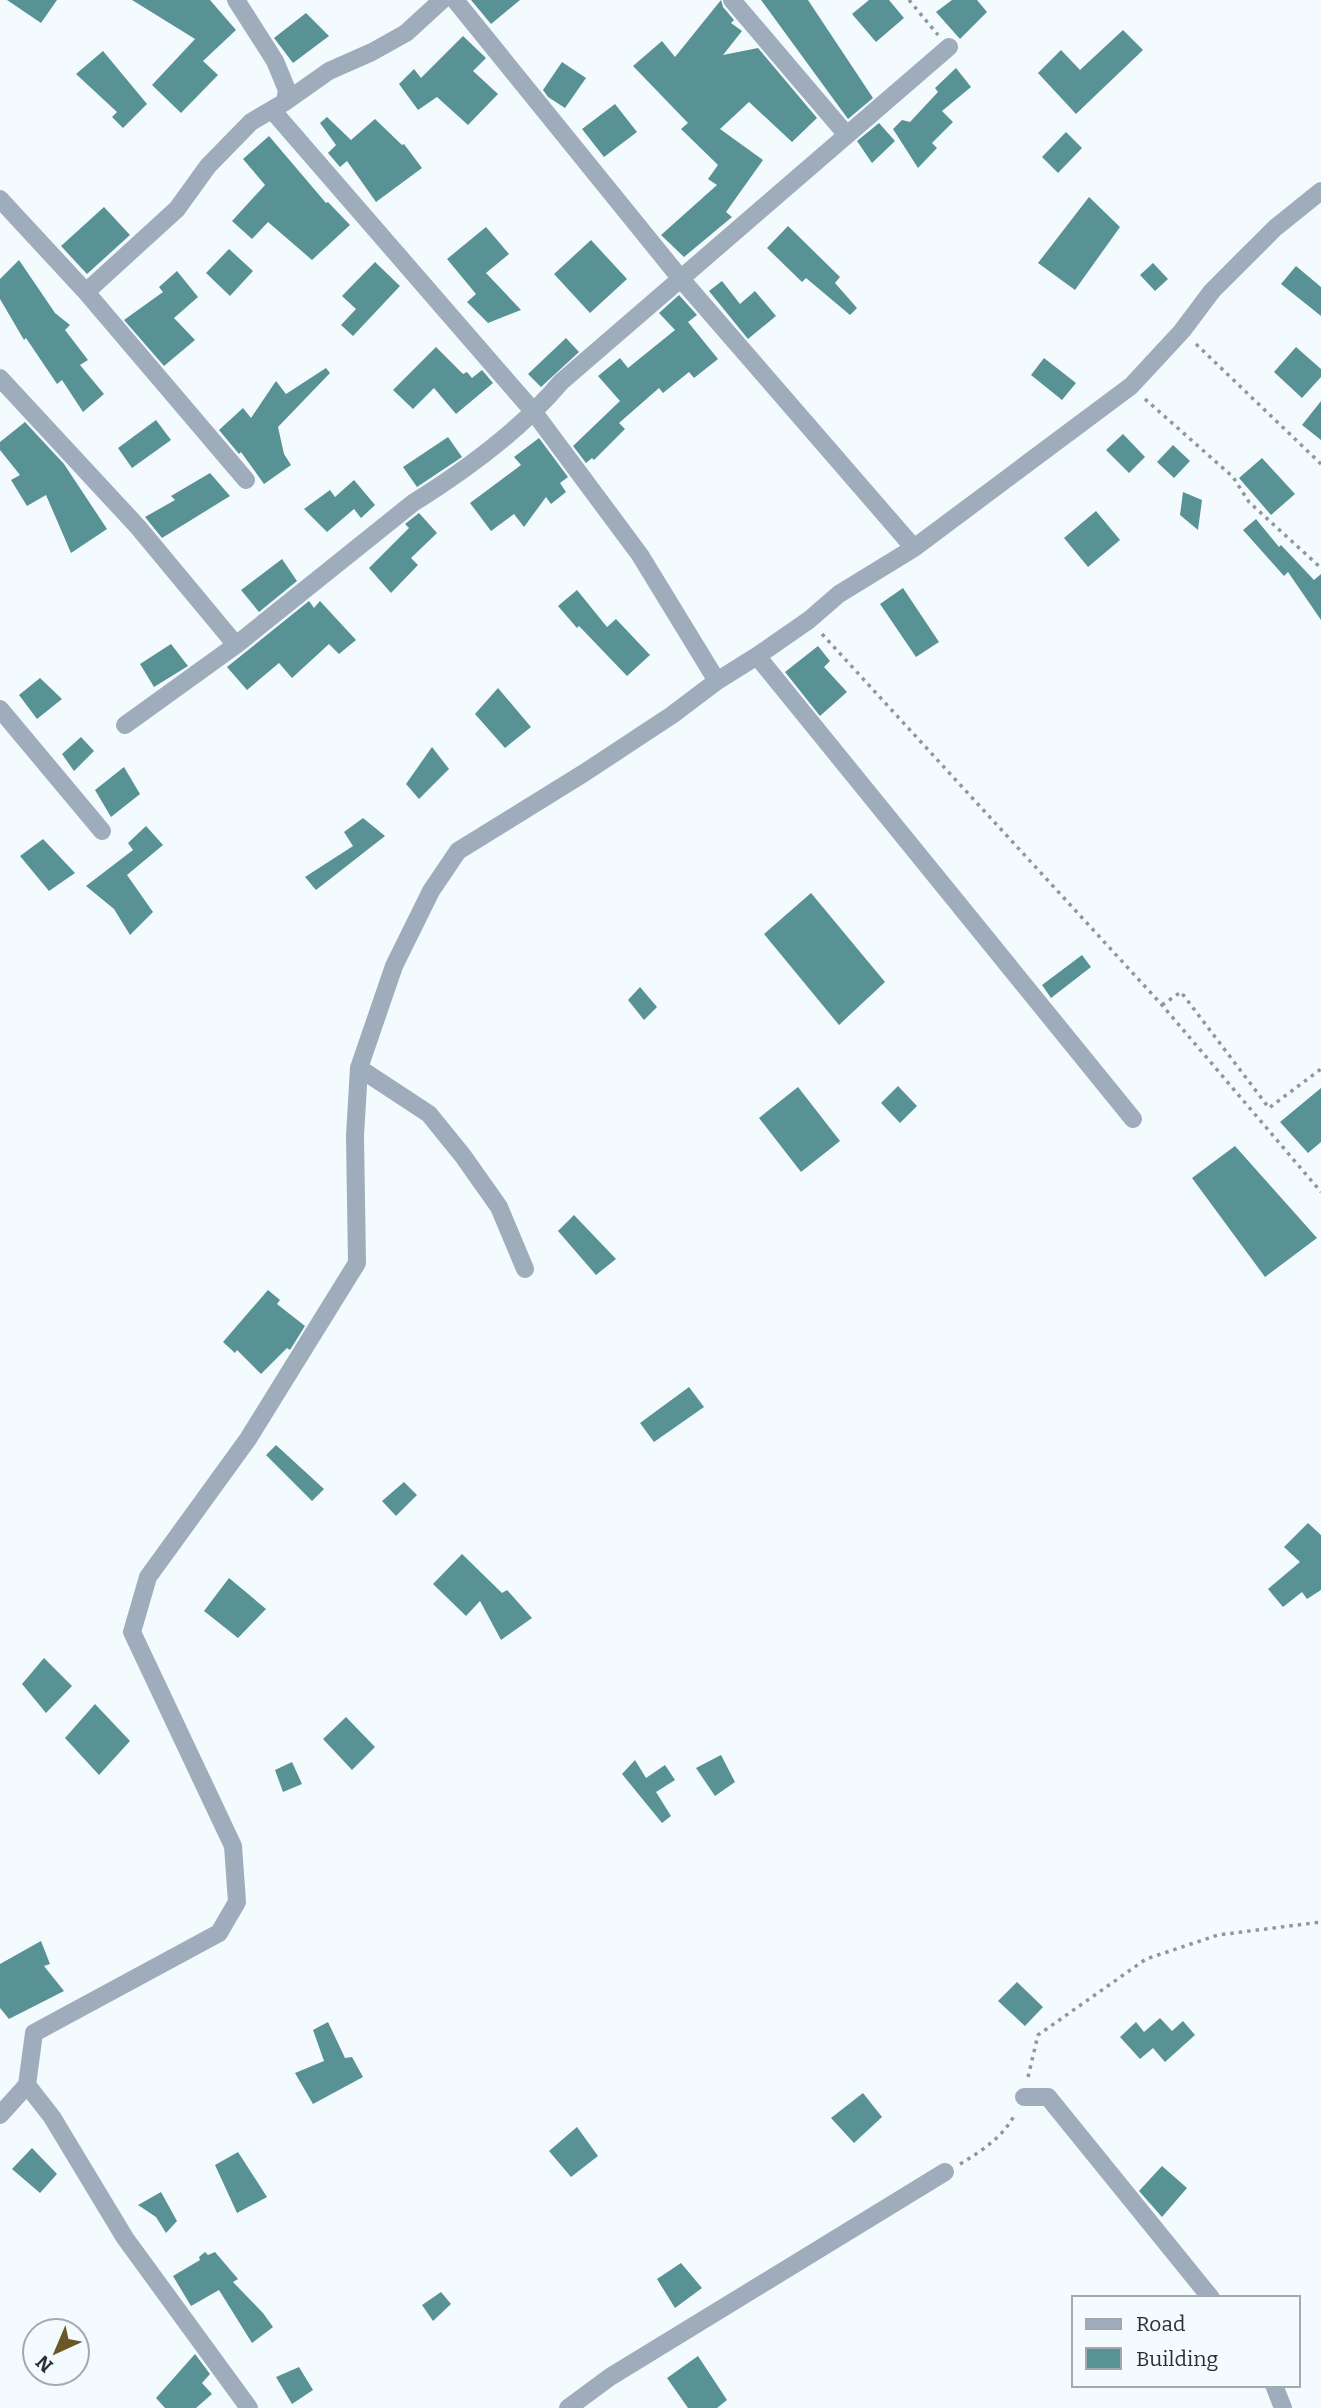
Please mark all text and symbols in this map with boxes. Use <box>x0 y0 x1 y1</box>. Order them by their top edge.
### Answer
legend <box>1072 2296 1300 2387</box>
text: Road <box>1136 2311 1185 2337</box>
north arrow <box>21 2317 91 2387</box>
text: Building <box>1136 2346 1219 2372</box>
text: N <box>31 2350 58 2377</box>

